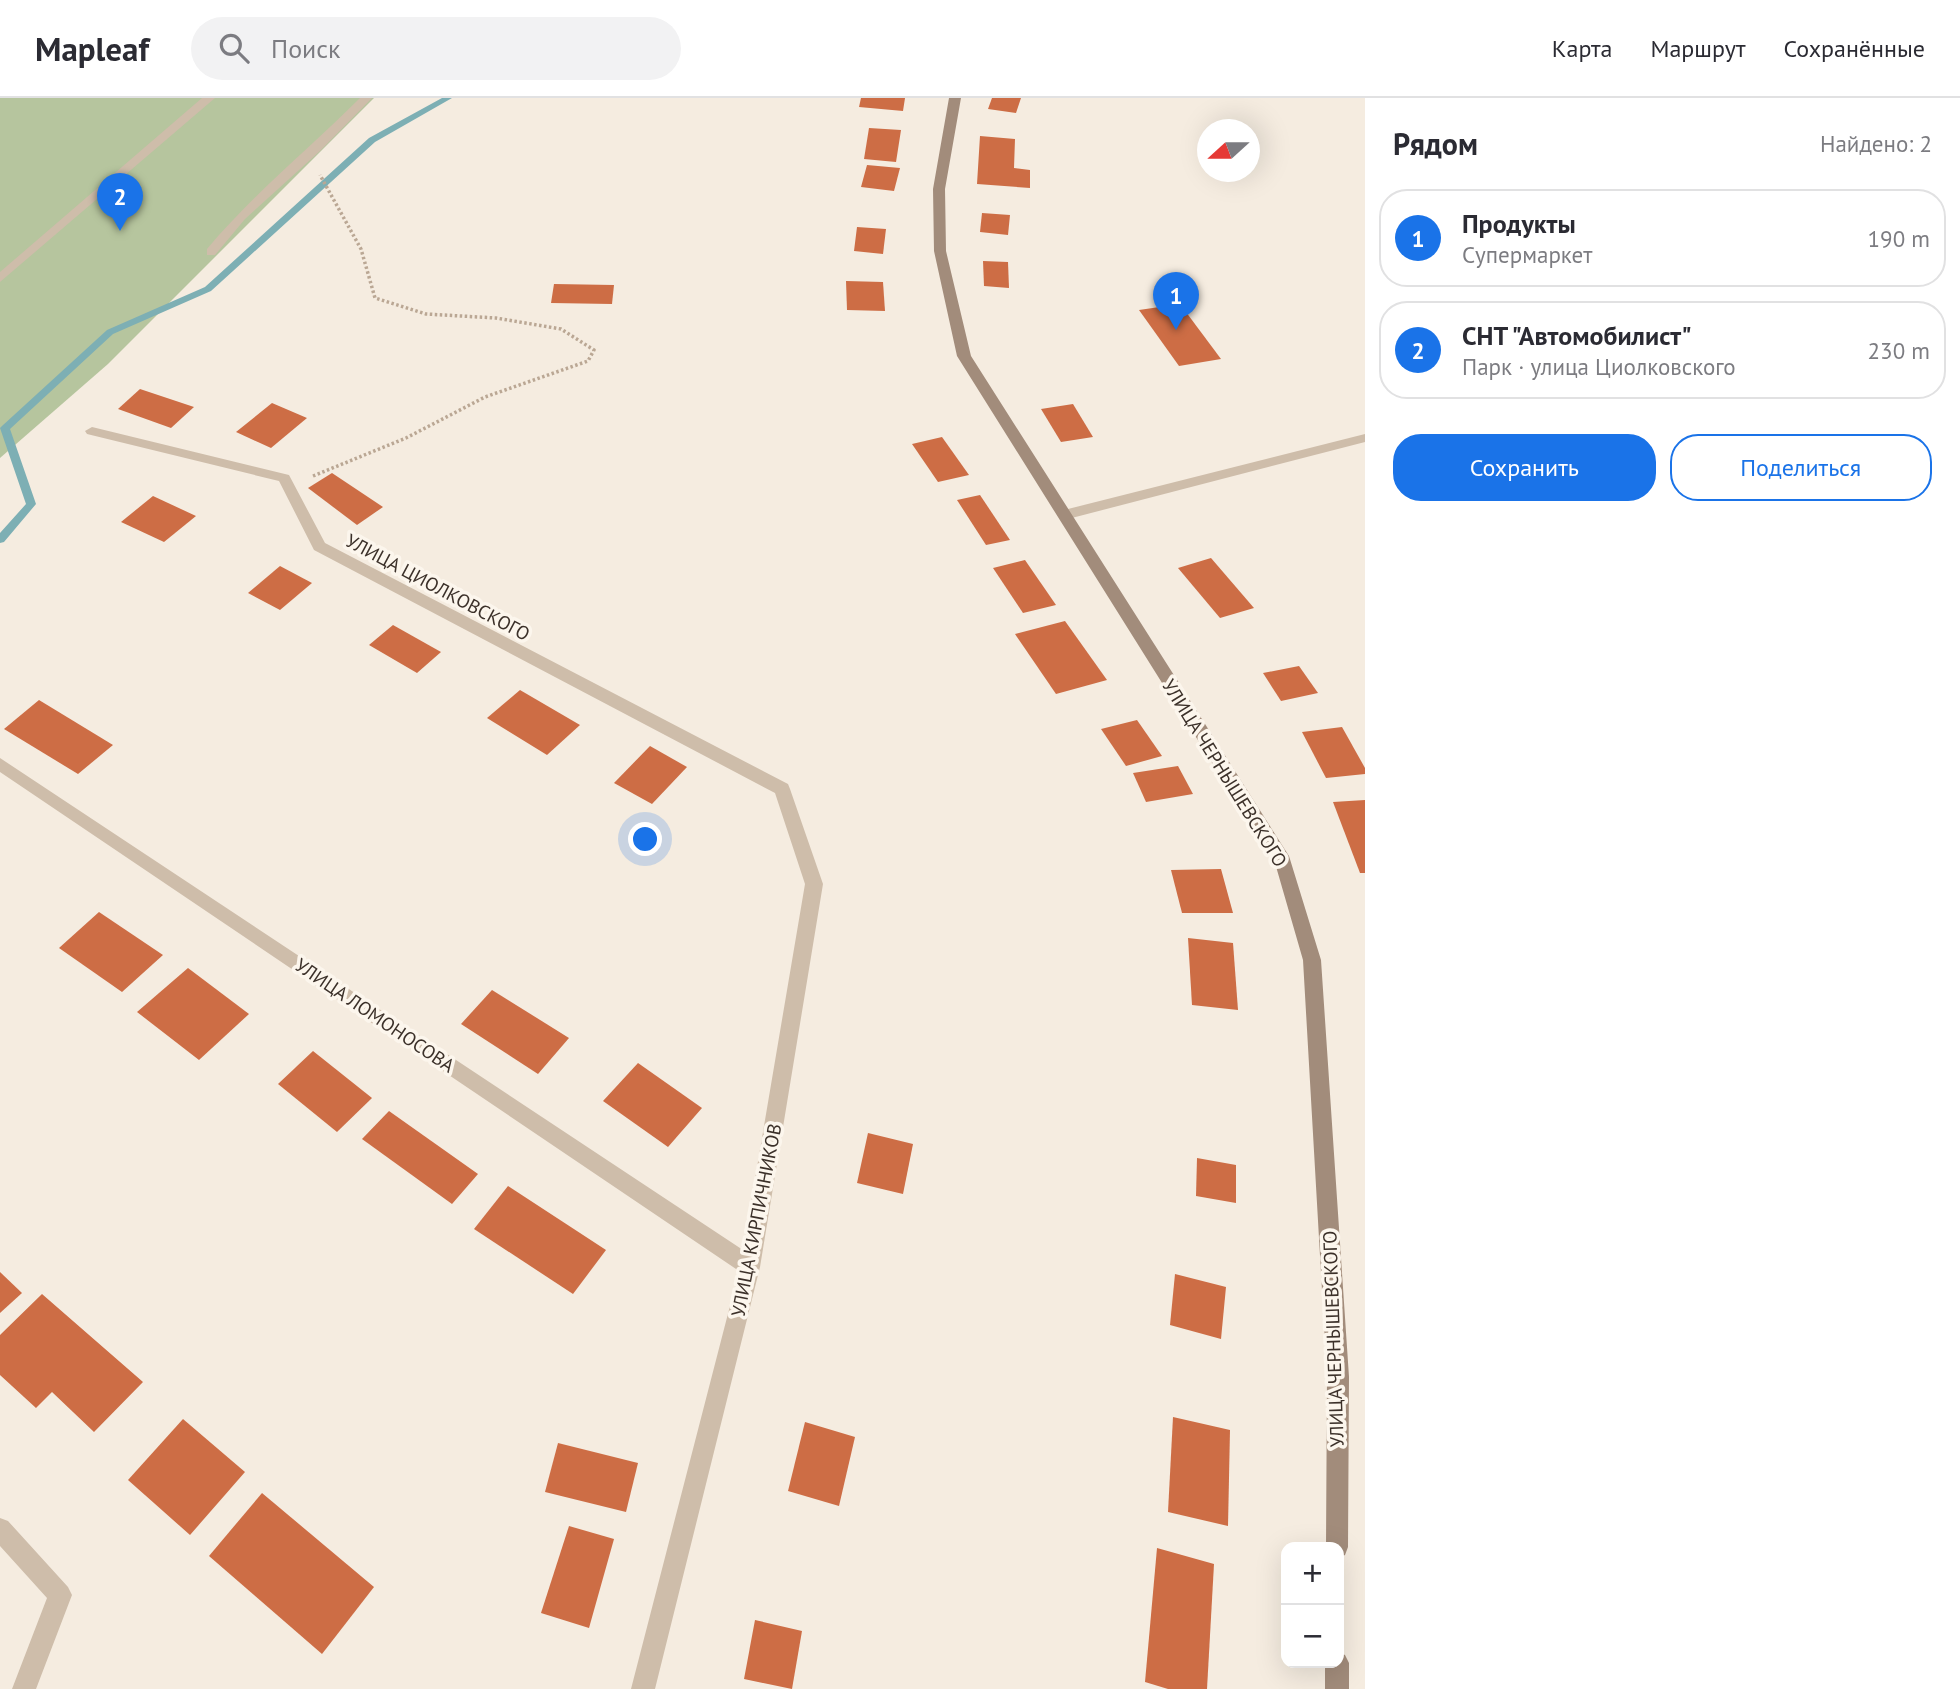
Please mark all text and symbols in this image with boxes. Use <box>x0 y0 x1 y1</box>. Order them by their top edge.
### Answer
search box <box>191 17 681 80</box>
text: Mapleaf <box>35 27 149 70</box>
icon: search <box>215 29 253 67</box>
text: Поиск <box>271 32 340 65</box>
text: Карта <box>1552 33 1612 64</box>
text: Маршрут <box>1650 33 1745 64</box>
text: Сохранённые <box>1783 33 1925 64</box>
north arrow <box>1197 119 1260 182</box>
text: Рядом <box>1393 124 1478 163</box>
text: Найдено: 2 <box>1820 129 1932 158</box>
pin: 2 <box>97 173 143 231</box>
text: Продукты <box>1462 207 1576 240</box>
text: 1 <box>1411 224 1425 253</box>
text: 190 m <box>1868 224 1930 253</box>
text: Супермаркет <box>1462 240 1592 269</box>
pin: 1 <box>1153 272 1199 330</box>
text: СНТ "Автомобилист" <box>1462 319 1692 352</box>
text: 2 <box>1411 336 1425 365</box>
text: 230 m <box>1868 336 1930 365</box>
text: Парк · улица Циолковского <box>1462 352 1736 381</box>
button: Сохранить <box>1393 434 1656 501</box>
button: Поделиться <box>1670 434 1932 501</box>
street label: УЛИЦА ЦИОЛКОВСКОГО <box>342 528 534 646</box>
street label: УЛИЦА ЧЕРНЫШЕВСКОГО <box>1157 675 1293 871</box>
your location <box>628 822 662 856</box>
street label: УЛИЦА ЛОМОНОСОВА <box>291 953 459 1077</box>
street label: УЛИЦА КИРПИЧНИКОВ <box>725 1121 787 1319</box>
street label: УЛИЦА ЧЕРНЫШЕВСКОГО <box>1317 1230 1349 1448</box>
map controls <box>1281 1542 1344 1668</box>
button: + <box>1281 1542 1344 1605</box>
button: − <box>1281 1605 1344 1668</box>

